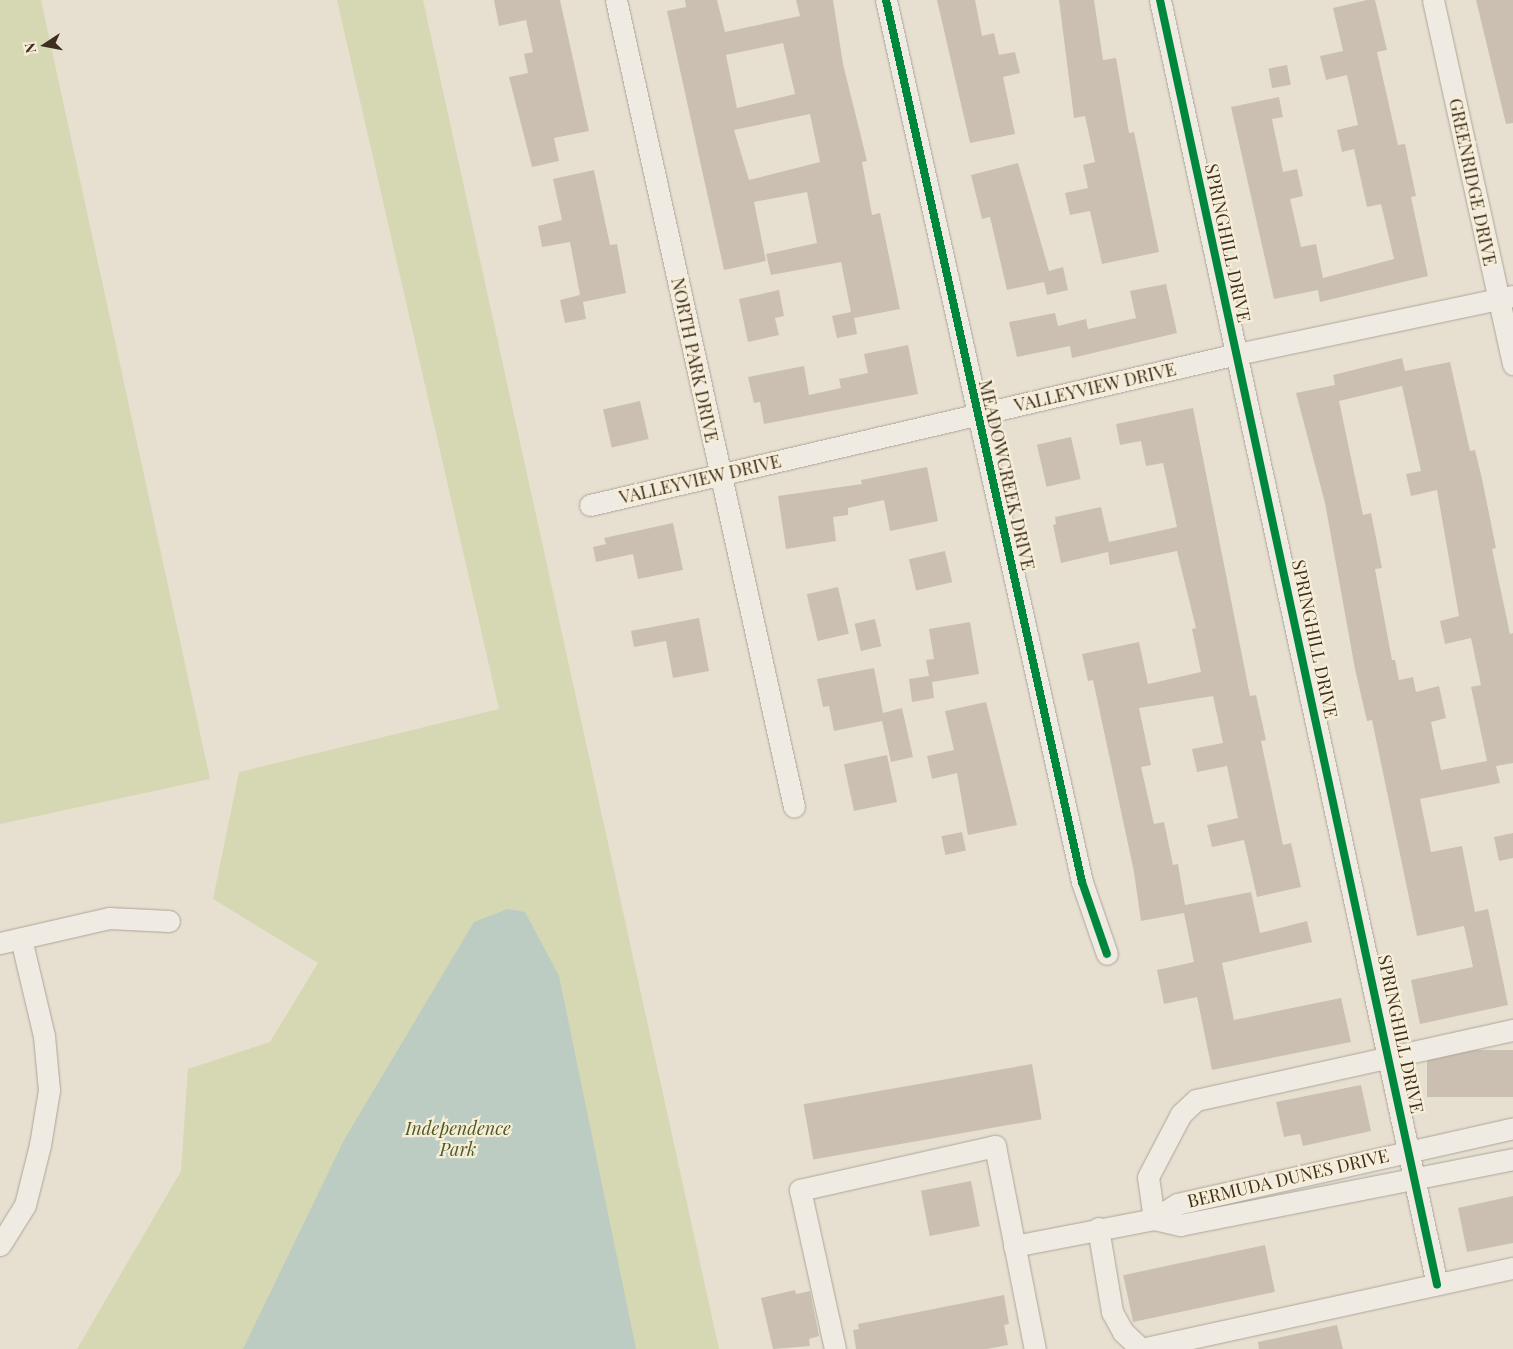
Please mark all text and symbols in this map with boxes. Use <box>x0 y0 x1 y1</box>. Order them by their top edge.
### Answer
north arrow <box>20 20 70 70</box>
text: N <box>19 41 40 55</box>
street label: GREENRIDGE DRIVE <box>1445 96 1501 268</box>
street label: SPRINGHILL DRIVE <box>1201 162 1255 324</box>
street label: NORTH PARK DRIVE <box>667 275 723 445</box>
street label: VALLEYVIEW DRIVE <box>1012 358 1178 416</box>
street label: MEADOWCREEK DRIVE <box>975 378 1039 572</box>
street label: VALLEYVIEW DRIVE <box>617 450 783 508</box>
street label: SPRINGHILL DRIVE <box>1288 558 1342 720</box>
street label: SPRINGHILL DRIVE <box>1374 953 1428 1115</box>
park label: Independence Park <box>405 1118 511 1160</box>
street label: BERMUDA DUNES DRIVE <box>1185 1144 1391 1212</box>

